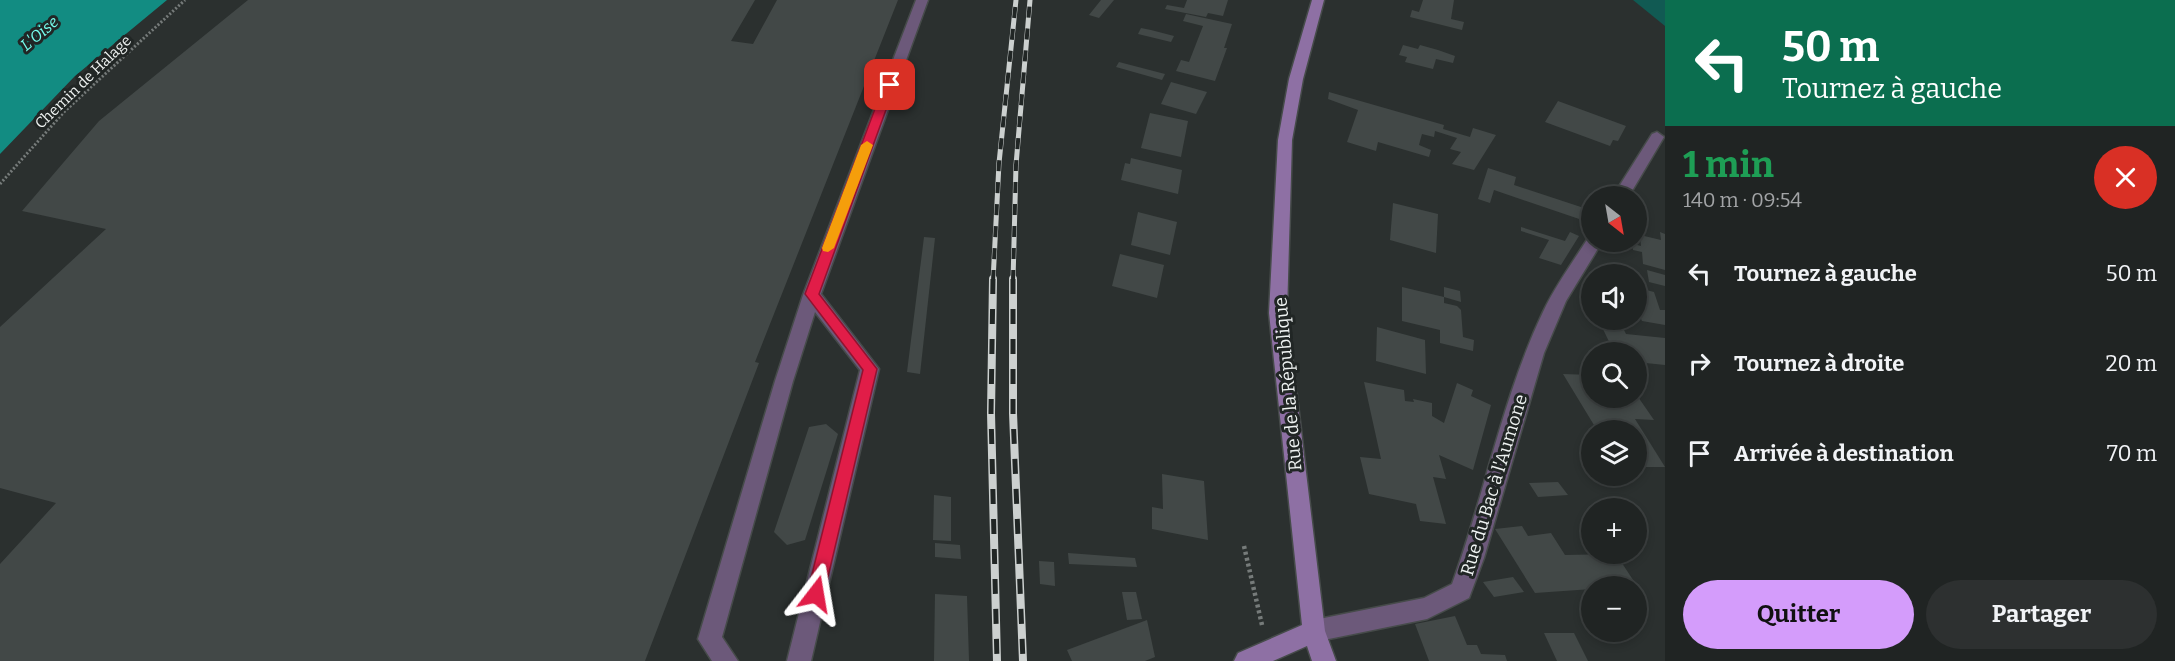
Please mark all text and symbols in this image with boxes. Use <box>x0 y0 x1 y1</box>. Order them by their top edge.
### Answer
water label: L'Oise <box>17 12 62 55</box>
text: 50 m <box>1782 22 1879 72</box>
icon: left <box>1683 24 1761 102</box>
street label: Chemin de Halage <box>31 31 135 133</box>
pin <box>864 59 915 110</box>
icon: arrive <box>873 68 906 101</box>
text: Tournez à gauche <box>1782 73 2002 105</box>
text: 1 min <box>1683 143 1774 187</box>
button: close <box>2094 146 2157 209</box>
north arrow <box>1581 186 1647 252</box>
map controls <box>1581 186 1647 642</box>
text: 140 m · 09:54 <box>1683 188 1802 212</box>
icon: left <box>1683 257 1716 290</box>
text: Tournez à gauche <box>1734 260 1917 287</box>
text: 50 m <box>2106 260 2157 287</box>
button: sound <box>1581 264 1647 330</box>
street label: Rue de la République <box>1269 296 1307 472</box>
button: search <box>1581 342 1647 408</box>
icon: right <box>1683 347 1716 380</box>
text: Tournez à droite <box>1734 350 1904 377</box>
text: 20 m <box>2106 350 2157 377</box>
street label: Rue du Bac à l'Aumone <box>1456 392 1532 578</box>
button: layers <box>1581 420 1647 486</box>
icon: arrive <box>1683 437 1716 470</box>
text: Arrivée à destination <box>1734 440 1954 467</box>
text: 70 m <box>2107 440 2157 467</box>
button: + <box>1581 498 1647 564</box>
position arrow <box>784 562 848 626</box>
button: − <box>1581 576 1647 642</box>
button: Quitter <box>1683 580 1914 649</box>
button: Partager <box>1926 580 2157 649</box>

